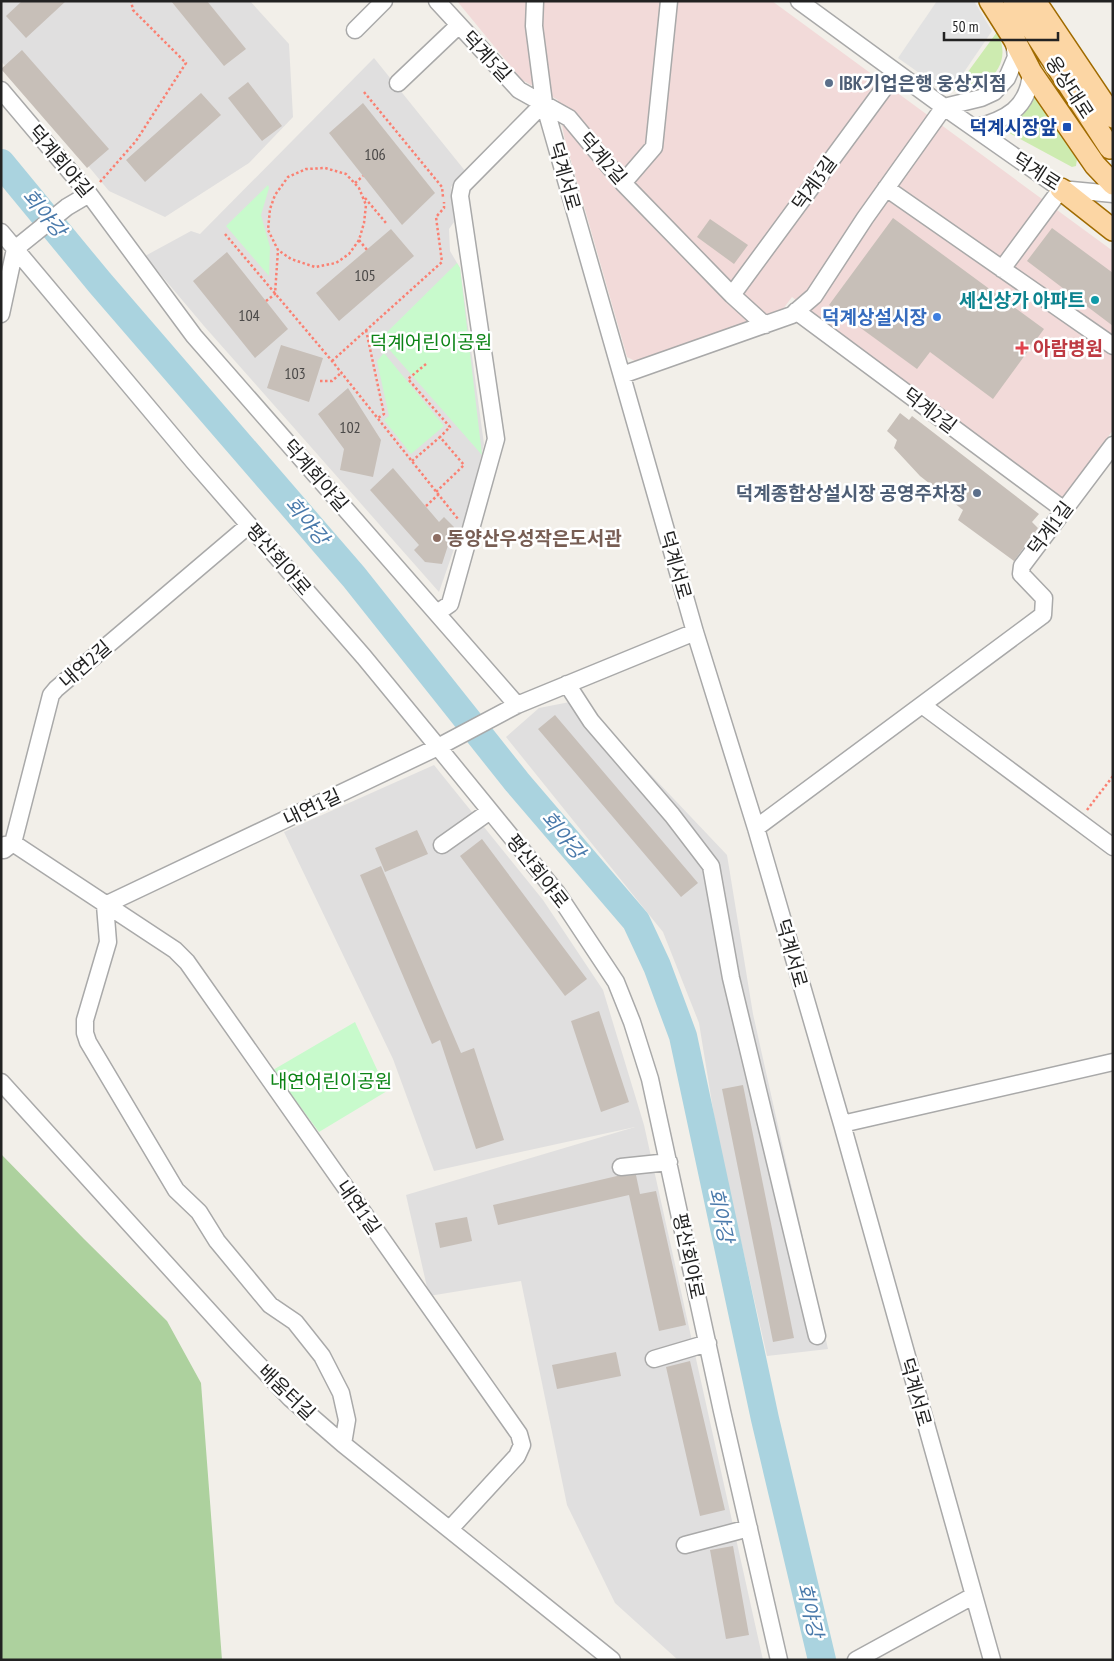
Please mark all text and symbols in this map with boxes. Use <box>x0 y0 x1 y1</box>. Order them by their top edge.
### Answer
scale bar <box>944 10 1058 42</box>
text: 50 m <box>952 17 978 36</box>
street label: 덕계5길 <box>457 26 517 86</box>
street label: 웅상대로 <box>1041 51 1099 123</box>
place label: IBK기업은행 웅상지점 <box>839 71 1006 95</box>
marker: IBK기업은행 웅상지점 <box>823 77 835 89</box>
place label: 덕계시장앞 <box>970 115 1057 139</box>
street label: 덕계회야길 <box>24 120 98 202</box>
marker: 덕계시장앞 <box>1061 121 1073 133</box>
street label: 덕계2길 <box>574 127 632 189</box>
street label: 덕계서로 <box>544 139 586 213</box>
house number: 106 <box>364 144 386 164</box>
street label: 덕계로 <box>1008 147 1066 195</box>
street label: 덕계3길 <box>786 151 842 215</box>
water label: 회야강 <box>16 183 73 244</box>
house number: 105 <box>354 265 376 285</box>
place label: 세신상가 아파트 <box>959 288 1085 312</box>
marker: 세신상가 아파트 <box>1089 294 1101 306</box>
house number: 104 <box>238 305 260 325</box>
place label: 덕계상설시장 <box>822 305 927 329</box>
marker: 덕계상설시장 <box>931 311 943 323</box>
park label: 덕계어린이공원 <box>370 330 492 354</box>
place label: 아람병원 <box>1033 336 1103 360</box>
marker: 아람병원 <box>1015 341 1029 355</box>
house number: 103 <box>284 363 306 383</box>
street label: 덕계2길 <box>898 382 962 438</box>
house number: 102 <box>339 417 361 437</box>
street label: 덕계회야길 <box>278 434 354 516</box>
place label: 덕계종합상설시장 공영주차장 <box>736 481 967 505</box>
marker: 덕계종합상설시장 공영주차장 <box>971 487 983 499</box>
water label: 회야강 <box>279 491 336 552</box>
street label: 덕계1길 <box>1022 496 1078 560</box>
street label: 평산회야로 <box>241 518 317 600</box>
place label: 동양산우성작은도서관 <box>447 526 622 550</box>
street label: 덕계서로 <box>655 528 697 602</box>
marker: 동양산우성작은도서관 <box>431 532 443 544</box>
street label: 내연2길 <box>54 635 116 693</box>
street label: 내연1길 <box>279 783 345 831</box>
water label: 회야강 <box>535 805 592 866</box>
street label: 평산회야로 <box>502 829 574 913</box>
street label: 덕계서로 <box>771 916 813 990</box>
park label: 내연어린이공원 <box>270 1069 392 1093</box>
street label: 내연1길 <box>332 1175 386 1239</box>
water label: 회야강 <box>703 1185 740 1247</box>
street label: 평산회야로 <box>668 1211 710 1301</box>
street label: 덕계서로 <box>895 1355 937 1429</box>
street label: 배움터길 <box>254 1359 320 1425</box>
water label: 회야강 <box>791 1580 829 1642</box>

